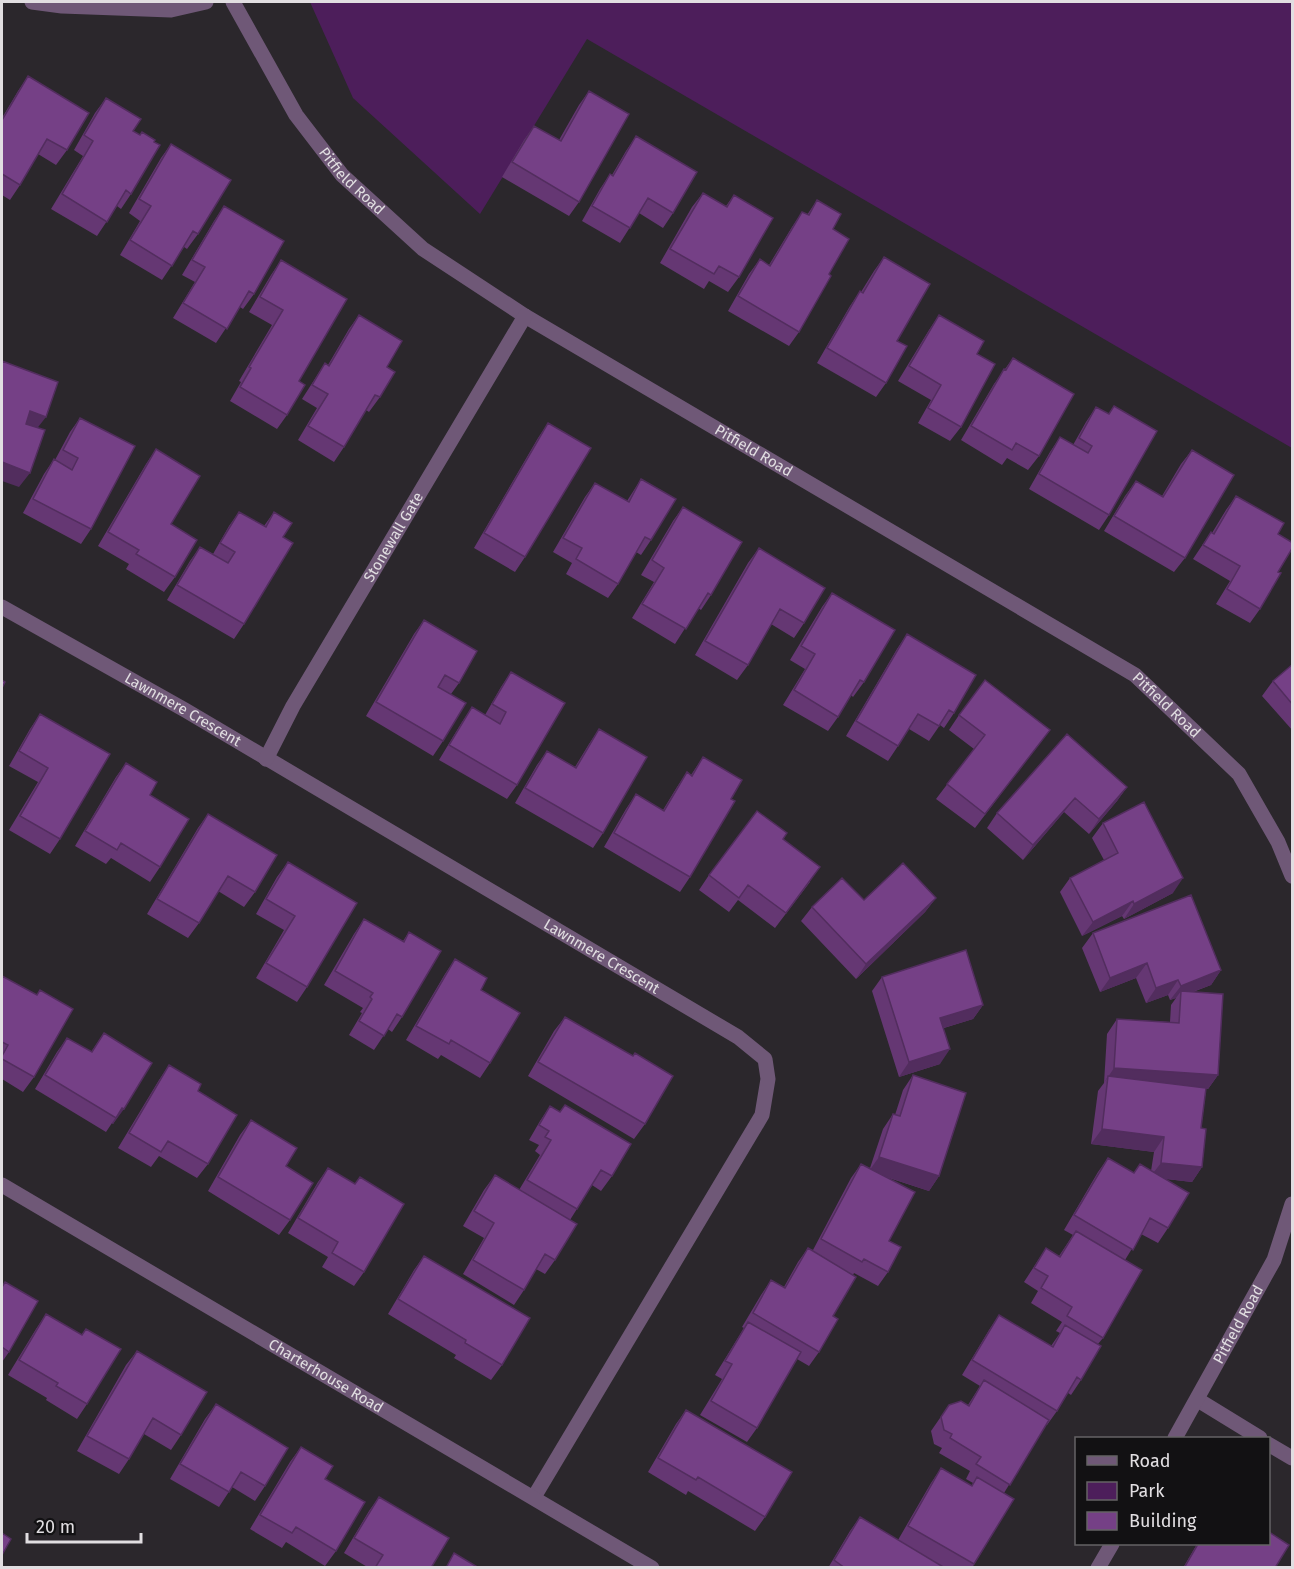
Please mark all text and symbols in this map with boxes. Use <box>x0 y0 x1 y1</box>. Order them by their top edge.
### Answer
street label: Pitfield Road <box>315 144 388 218</box>
street label: Pitfield Road <box>712 421 796 480</box>
street label: Stonewall Gate <box>360 489 427 585</box>
street label: Pitfield Road <box>1129 668 1204 742</box>
street label: Lawnmere Crescent <box>122 669 245 751</box>
street label: Lawnmere Crescent <box>540 915 663 998</box>
street label: Pitfield Road <box>1209 1282 1267 1367</box>
street label: Charterhouse Road <box>265 1335 387 1417</box>
legend <box>1075 1437 1270 1545</box>
text: Road <box>1129 1450 1171 1472</box>
text: Park <box>1129 1480 1165 1502</box>
scale bar <box>27 1506 141 1544</box>
text: Building <box>1129 1510 1197 1532</box>
text: 20 m <box>36 1516 75 1538</box>

